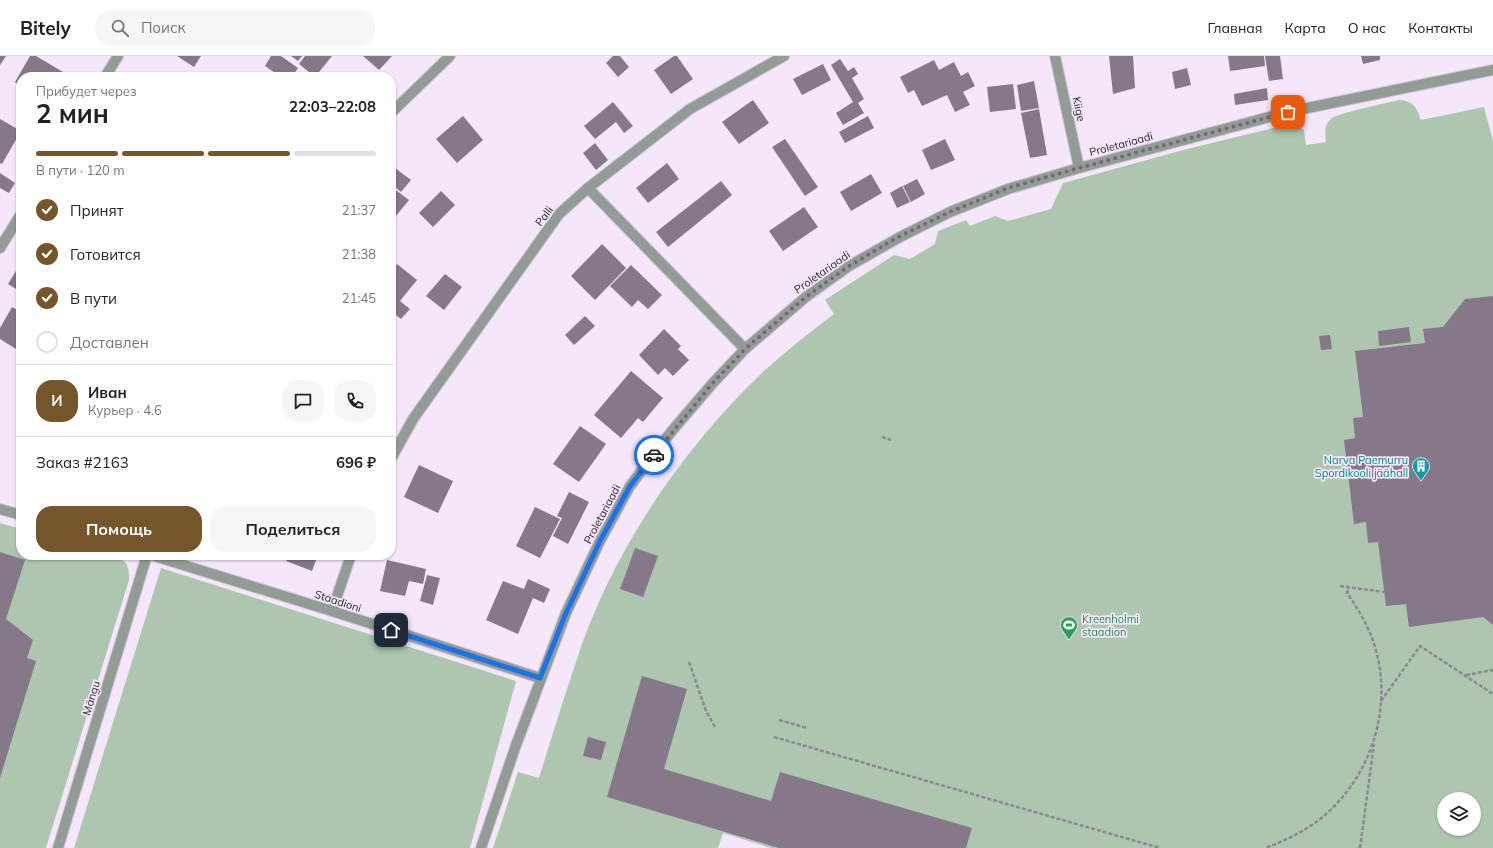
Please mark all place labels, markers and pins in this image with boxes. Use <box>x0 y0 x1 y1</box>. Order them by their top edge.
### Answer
pin <box>1271 95 1305 129</box>
place label: Narva Paemurru Spordikooli jäähall <box>1315 453 1408 480</box>
building icon: Narva Paemurru Spordikooli jäähall <box>1411 456 1431 481</box>
place label: Kreenholmi staadion <box>1082 612 1139 639</box>
pin <box>374 613 408 647</box>
sports icon: Kreenholmi staadion <box>1059 615 1079 640</box>

